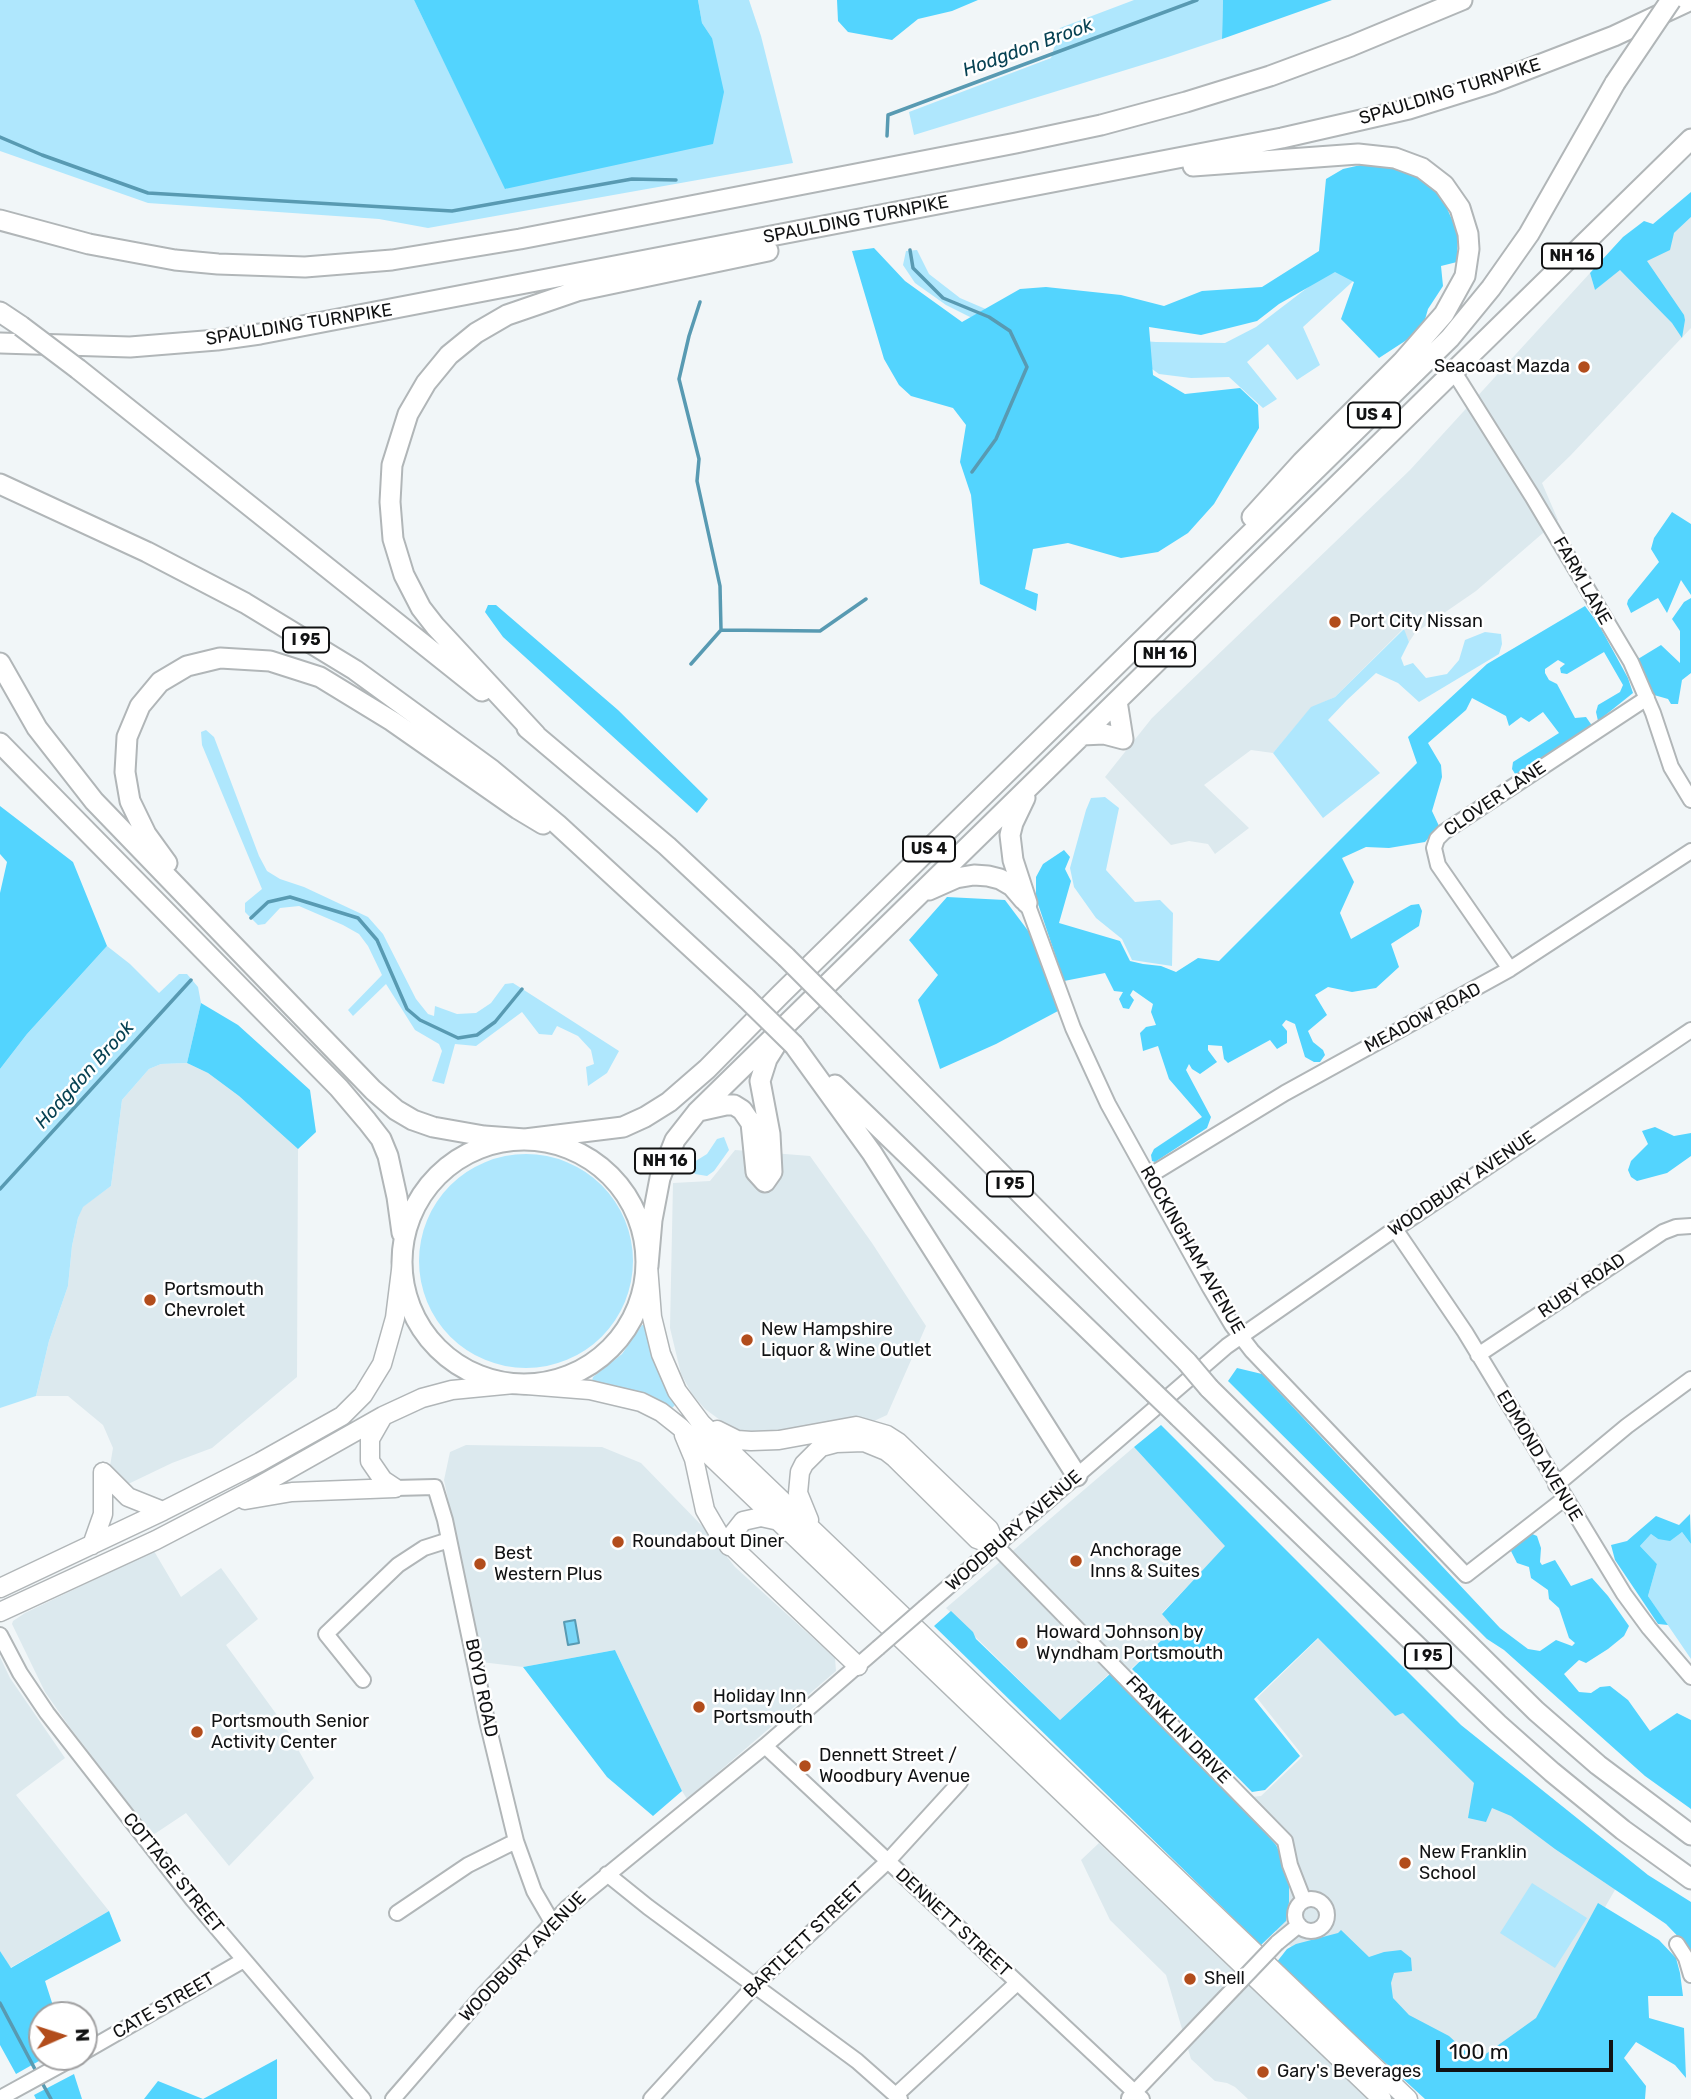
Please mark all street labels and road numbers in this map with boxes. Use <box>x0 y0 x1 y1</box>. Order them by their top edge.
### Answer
street label: SPAULDING TURNPIKE <box>1357 54 1543 130</box>
street label: SPAULDING TURNPIKE <box>761 191 951 249</box>
road number: NH 16 <box>1542 244 1602 268</box>
street label: SPAULDING TURNPIKE <box>204 300 394 350</box>
road number: US 4 <box>1348 402 1400 428</box>
street label: FARM LANE <box>1548 533 1616 629</box>
road number: I 95 <box>283 628 329 652</box>
road number: NH 16 <box>1135 642 1195 666</box>
street label: CLOVER LANE <box>1440 757 1550 841</box>
road number: US 4 <box>903 836 955 862</box>
street label: MEADOW ROAD <box>1361 978 1485 1058</box>
street label: WOODBURY AVENUE <box>1384 1127 1540 1241</box>
road number: NH 16 <box>635 1148 695 1174</box>
street label: ROCKINGHAM AVENUE <box>1135 1162 1249 1338</box>
road number: I 95 <box>987 1172 1033 1196</box>
street label: RUBY ROAD <box>1534 1249 1630 1323</box>
street label: EDMOND AVENUE <box>1491 1387 1587 1525</box>
street label: WOODBURY AVENUE <box>942 1466 1086 1596</box>
street label: BOYD ROAD <box>460 1637 502 1739</box>
road number: I 95 <box>1405 1644 1451 1668</box>
street label: FRANKLIN DRIVE <box>1121 1672 1235 1788</box>
street label: COTTAGE STREET <box>118 1809 228 1937</box>
street label: DENNETT STREET <box>891 1864 1015 1982</box>
street label: BARTLETT STREET <box>740 1877 868 2003</box>
street label: WOODBURY AVENUE <box>455 1887 591 2027</box>
street label: CATE STREET <box>109 1968 219 2044</box>

